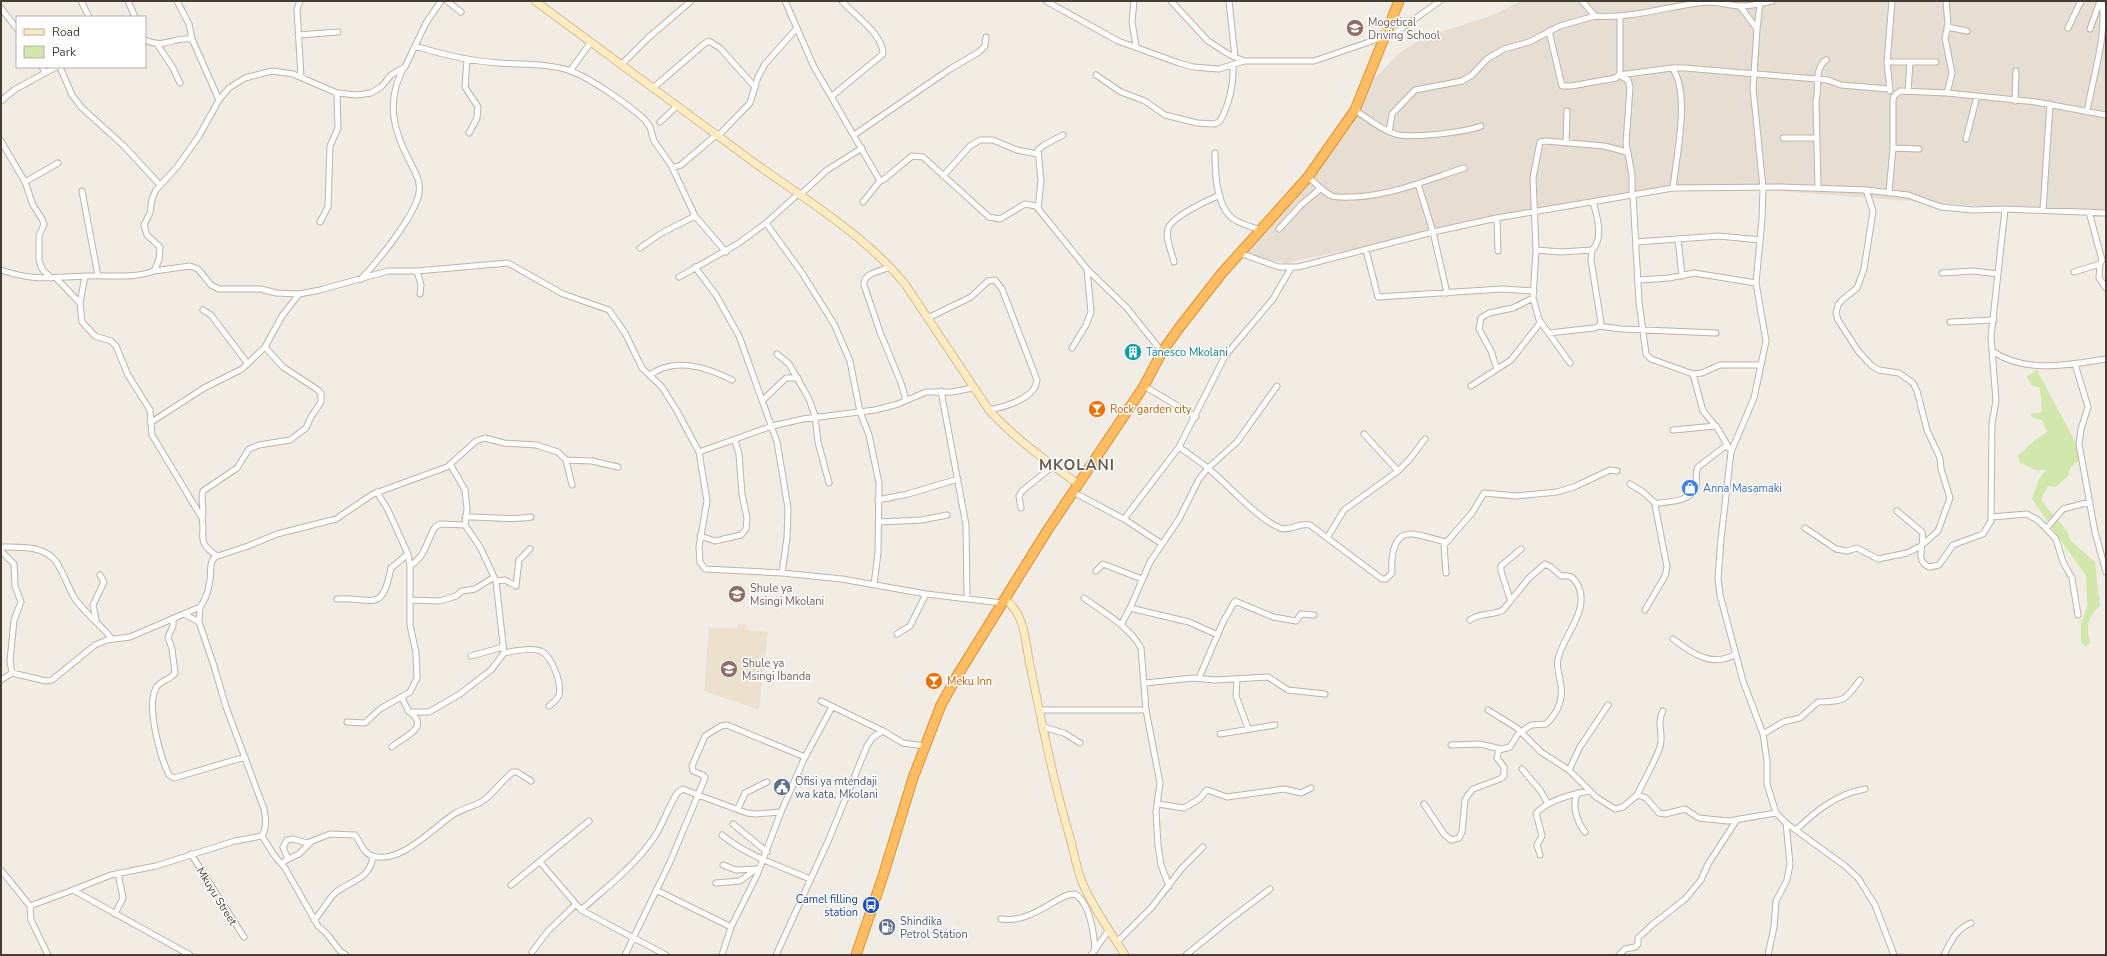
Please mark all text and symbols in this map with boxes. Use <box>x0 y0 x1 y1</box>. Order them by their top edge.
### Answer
place label: Mogetical Driving School <box>1368 15 1441 43</box>
legend <box>16 16 146 68</box>
school or university icon: Mogetical Driving School <box>1345 18 1365 38</box>
text: Road <box>52 24 80 40</box>
text: Park <box>52 44 77 60</box>
building icon: Tanesco Mkolani <box>1123 342 1143 362</box>
place label: Tanesco Mkolani <box>1146 345 1228 360</box>
bar icon: Rock garden city <box>1087 399 1107 419</box>
place label: Rock garden city <box>1110 402 1192 417</box>
district label: MKOLANI <box>1039 455 1115 475</box>
shop icon: Anna Masamaki <box>1680 478 1700 498</box>
place label: Anna Masamaki <box>1703 481 1782 496</box>
place label: Shule ya Msingi Mkolani <box>750 581 824 609</box>
school or university icon: Shule ya Msingi Mkolani <box>727 584 747 604</box>
place label: Shule ya Msingi Ibanda <box>742 656 811 684</box>
school or university icon: Shule ya Msingi Ibanda <box>719 659 739 679</box>
bar icon: Meku Inn <box>924 671 944 691</box>
place label: Meku Inn <box>947 674 992 689</box>
place label: Ofisi ya mtendaji wa kata, Mkolani <box>795 774 878 802</box>
public building icon: Ofisi ya mtendaji wa kata, Mkolani <box>772 777 792 797</box>
street label: Mkuyu Street <box>193 864 240 928</box>
place label: Camel filling station <box>796 892 858 920</box>
bus stop icon: Camel filling station <box>861 895 881 915</box>
place label: Shindika Petrol Station <box>900 914 968 942</box>
fuel station icon: Shindika Petrol Station <box>877 917 897 937</box>

